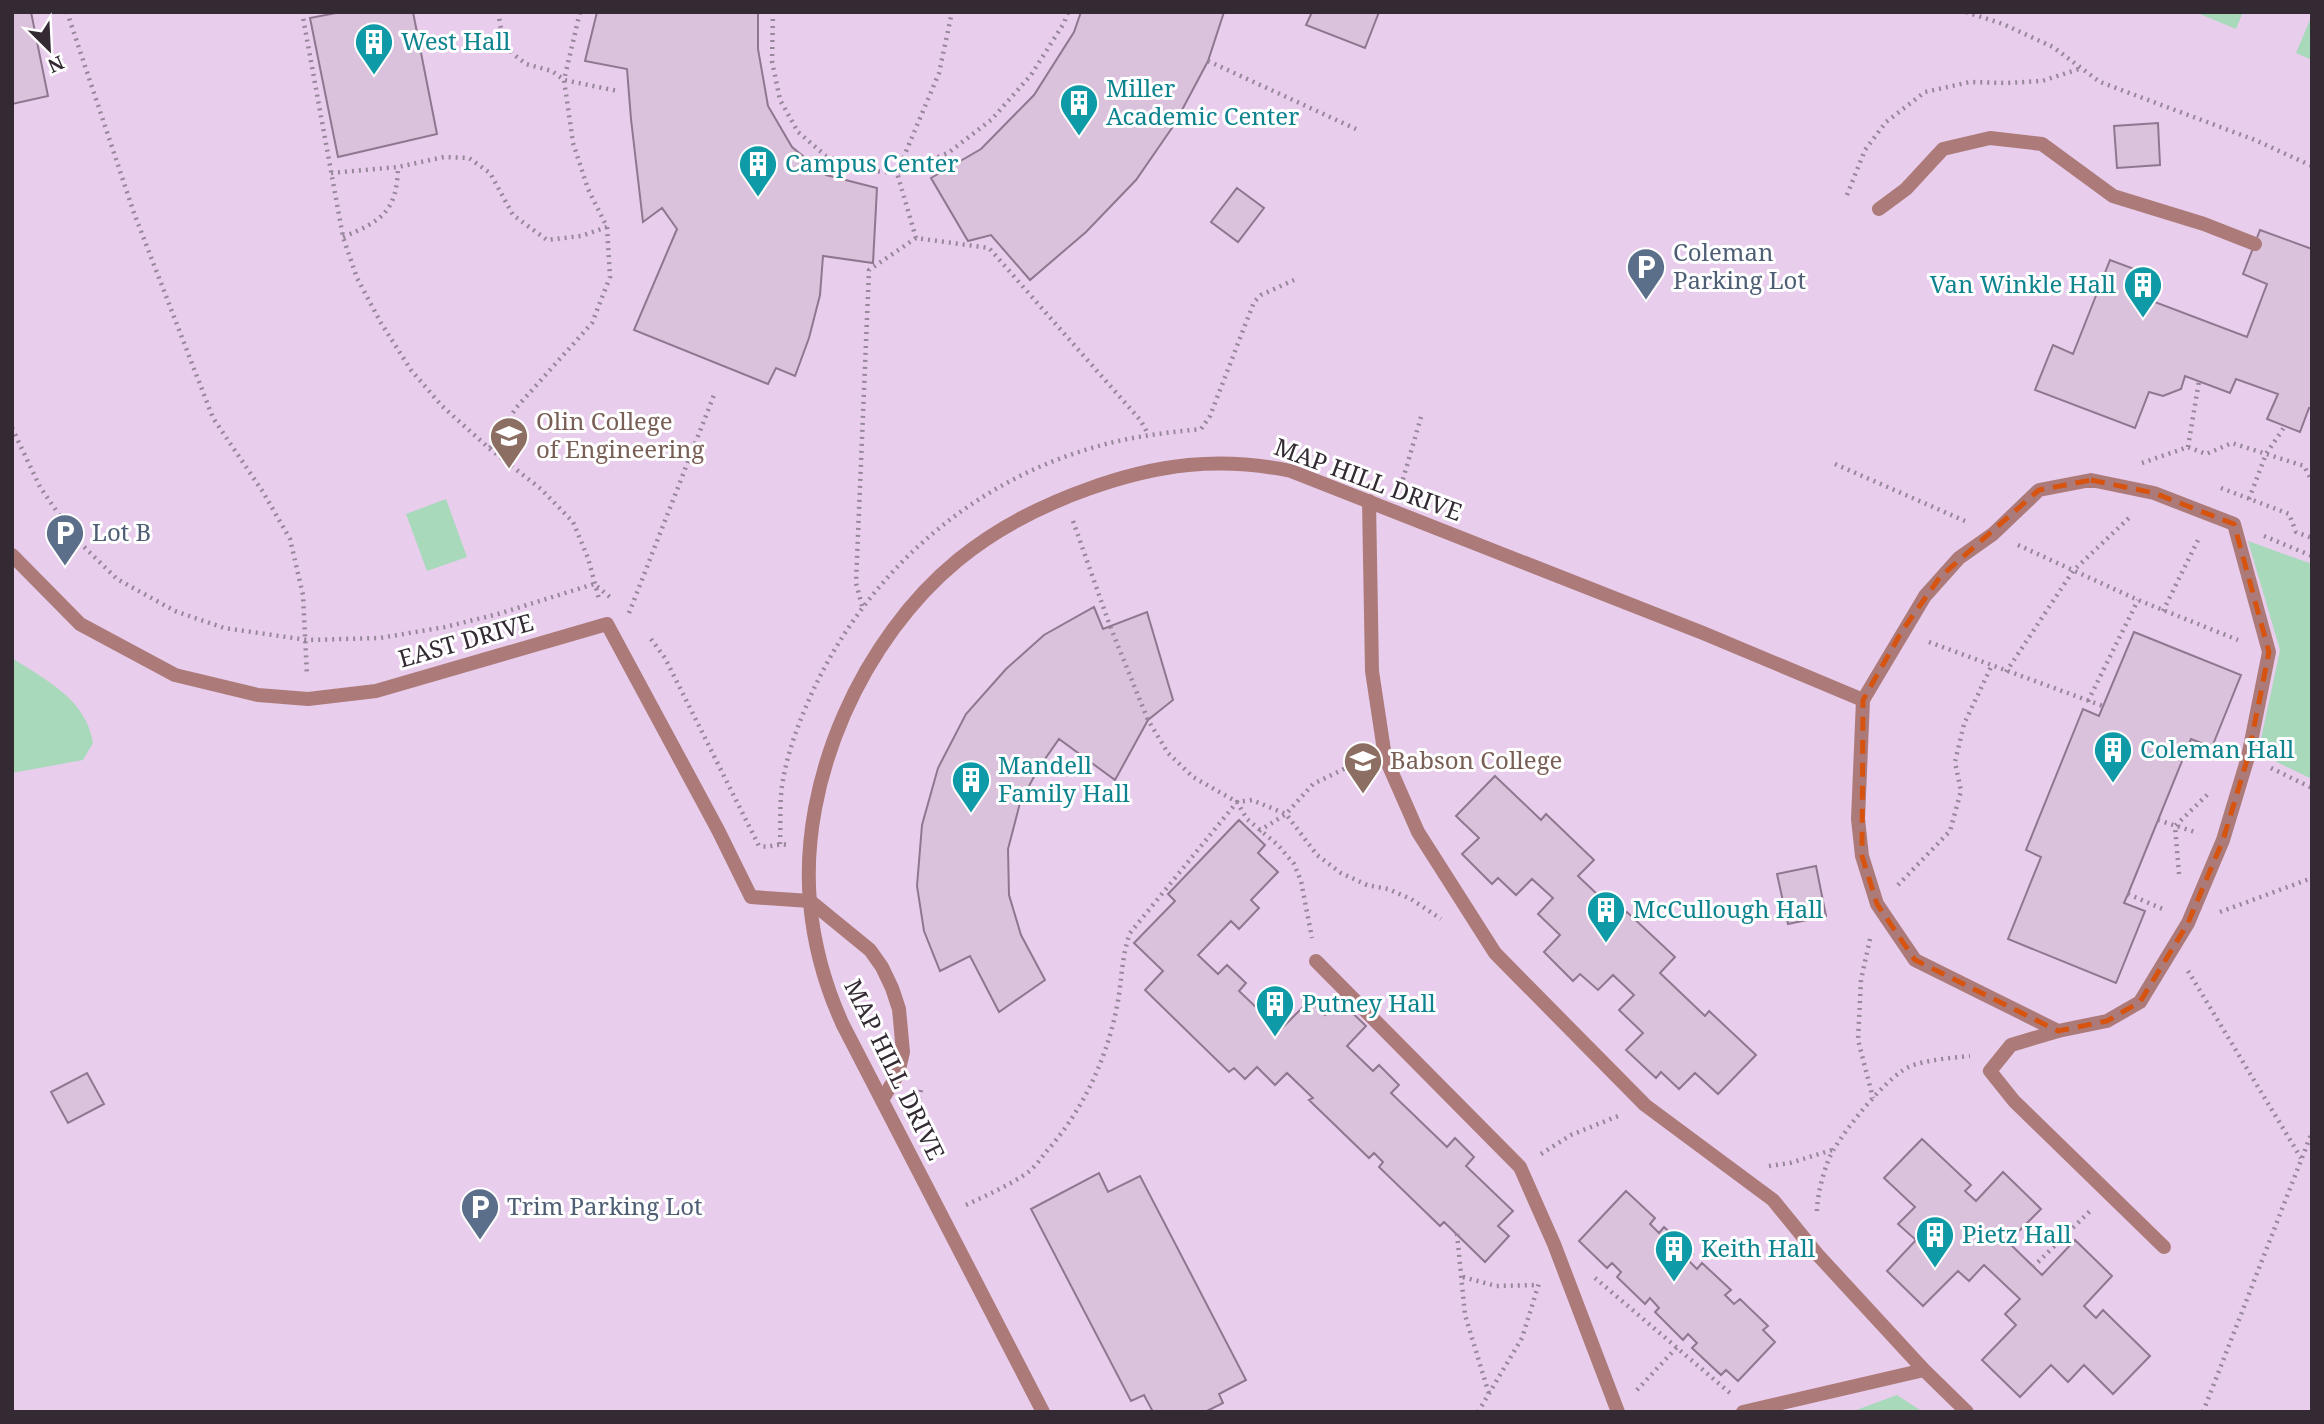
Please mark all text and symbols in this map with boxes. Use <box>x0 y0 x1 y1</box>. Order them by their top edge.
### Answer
north arrow <box>14 14 84 84</box>
building icon: West Hall <box>353 21 395 76</box>
place label: West Hall <box>401 24 511 57</box>
text: N <box>44 50 68 79</box>
place label: Miller Academic Center <box>1106 71 1299 132</box>
building icon: Miller Academic Center <box>1058 82 1100 137</box>
building icon: Campus Center <box>737 143 779 198</box>
place label: Campus Center <box>785 146 959 179</box>
place label: Coleman Parking Lot <box>1673 235 1806 296</box>
parking icon: Coleman Parking Lot <box>1625 246 1667 301</box>
building icon: Van Winkle Hall <box>2122 264 2164 319</box>
place label: Van Winkle Hall <box>1930 267 2117 300</box>
place label: Olin College of Engineering <box>536 404 705 465</box>
school or university icon: Olin College of Engineering <box>488 415 530 470</box>
street label: MAP HILL DRIVE <box>1270 429 1467 528</box>
parking icon: Lot B <box>44 512 86 567</box>
place label: Lot B <box>92 515 151 548</box>
street label: EAST DRIVE <box>394 605 537 675</box>
building icon: Coleman Hall <box>2092 729 2134 784</box>
place label: Coleman Hall <box>2140 732 2295 765</box>
school or university icon: Babson College <box>1342 740 1384 795</box>
place label: Babson College <box>1390 743 1562 776</box>
place label: Mandell Family Hall <box>998 748 1130 809</box>
building icon: Mandell Family Hall <box>950 759 992 814</box>
building icon: McCullough Hall <box>1585 889 1627 944</box>
place label: McCullough Hall <box>1633 892 1824 925</box>
street label: MAP HILL DRIVE <box>837 973 953 1165</box>
building icon: Putney Hall <box>1254 983 1296 1038</box>
place label: Putney Hall <box>1302 986 1436 1019</box>
parking icon: Trim Parking Lot <box>459 1186 501 1241</box>
place label: Trim Parking Lot <box>507 1189 703 1222</box>
building icon: Pietz Hall <box>1914 1214 1956 1269</box>
place label: Pietz Hall <box>1962 1217 2072 1250</box>
building icon: Keith Hall <box>1653 1228 1695 1283</box>
place label: Keith Hall <box>1701 1231 1816 1264</box>

